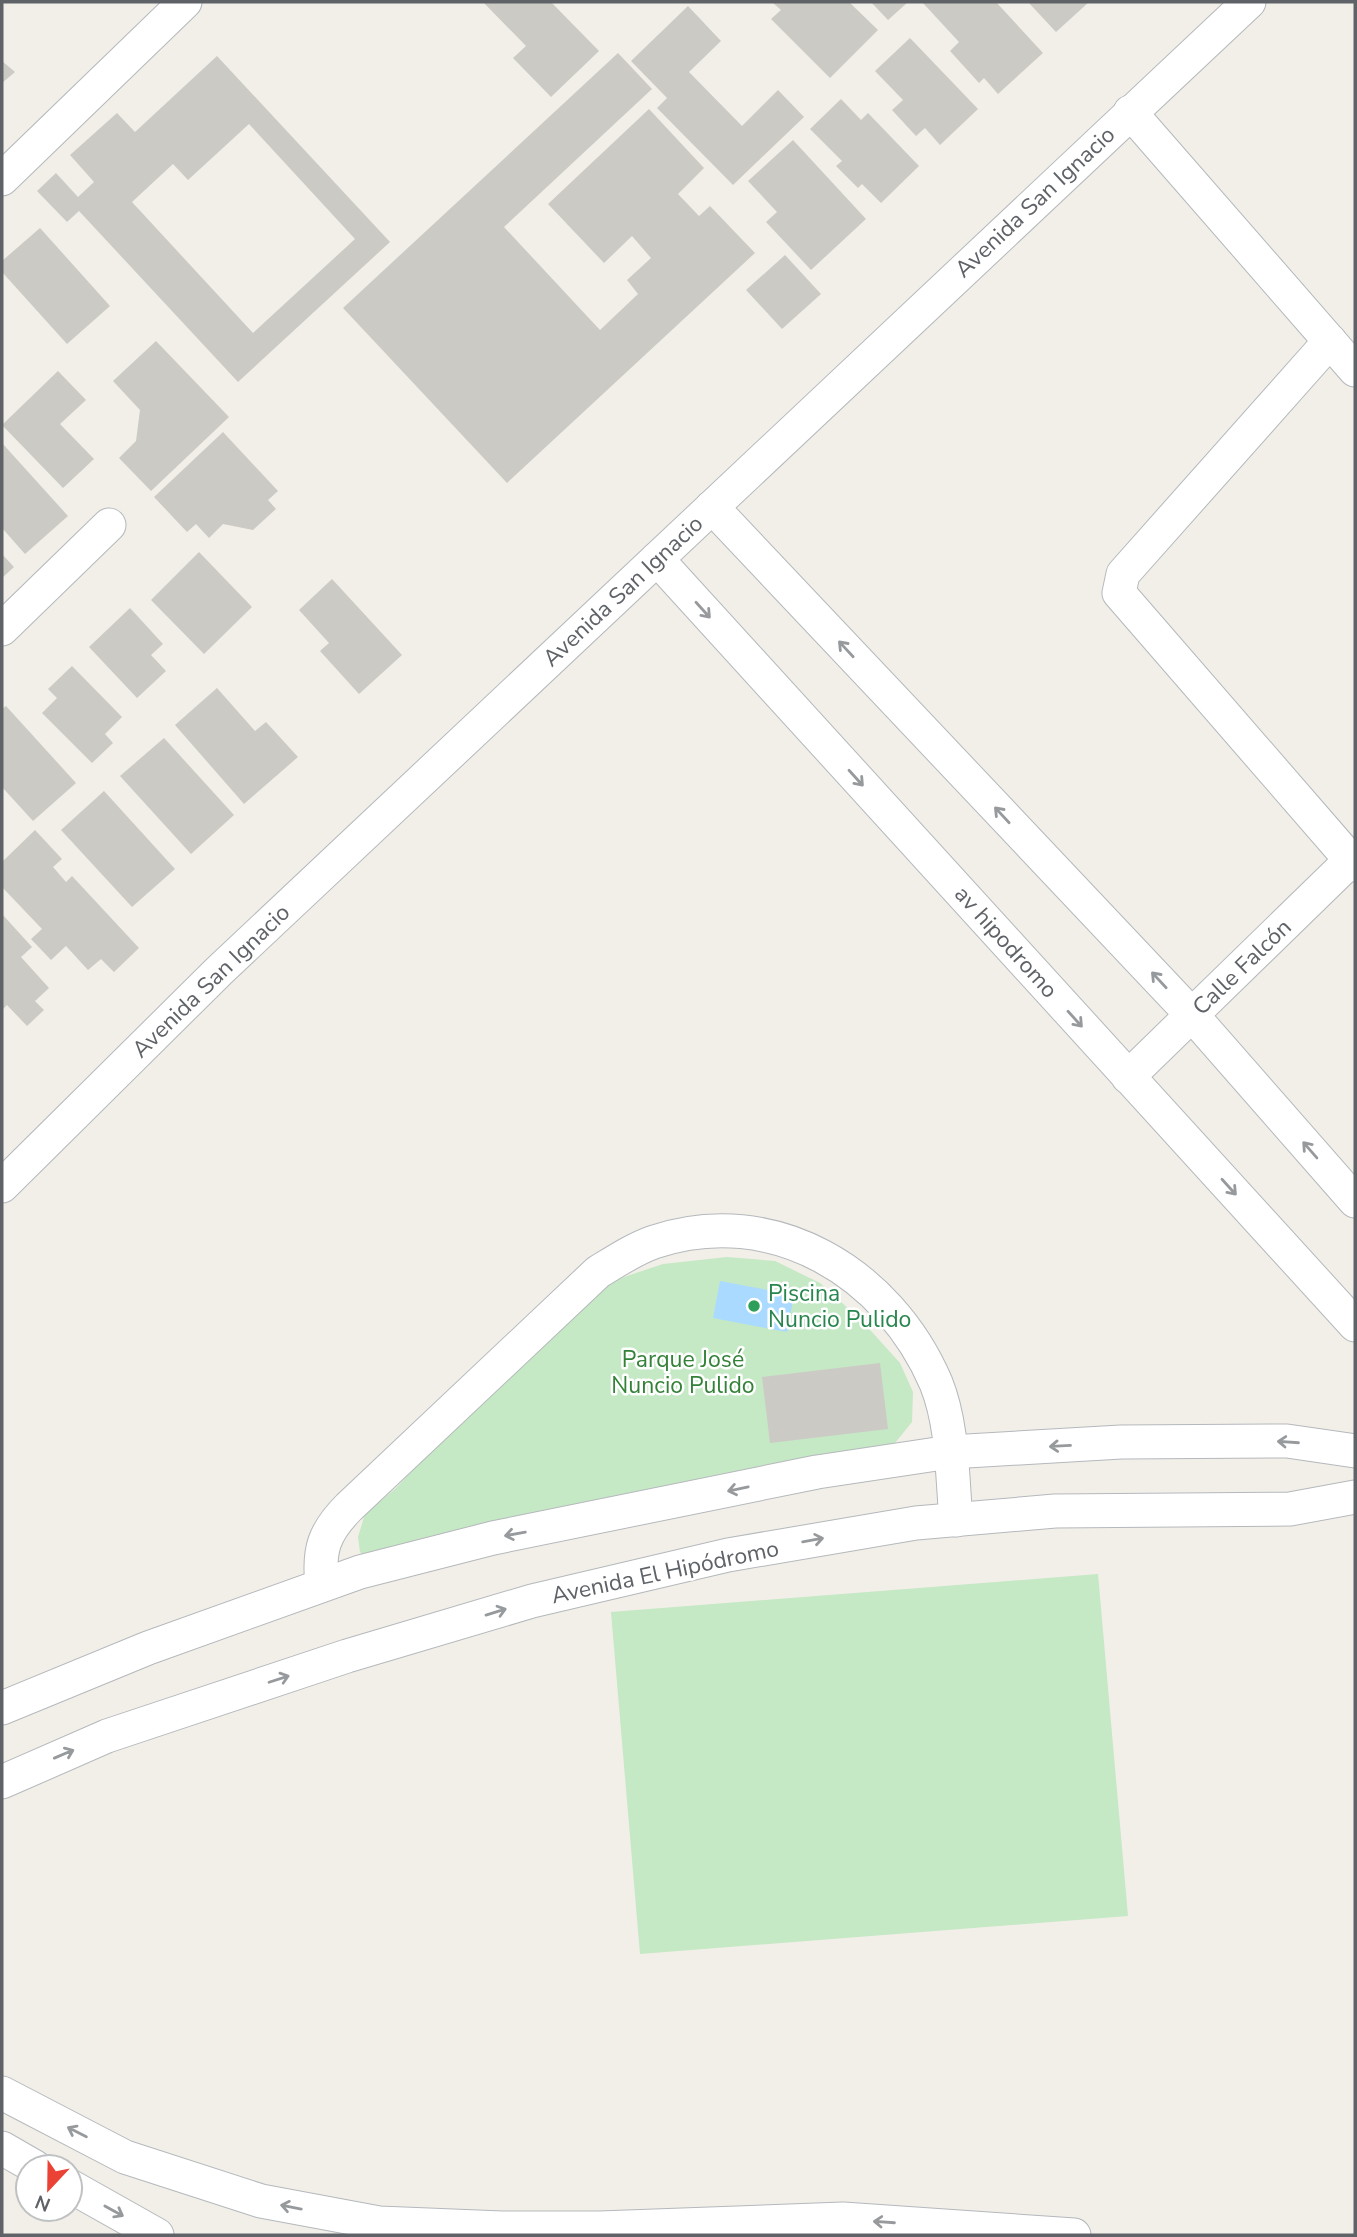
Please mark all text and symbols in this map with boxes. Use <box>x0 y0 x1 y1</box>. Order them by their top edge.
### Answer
street label: Avenida San Ignacio <box>948 120 1122 284</box>
street label: Avenida San Ignacio <box>536 509 710 673</box>
one-way arrow <box>695 601 711 619</box>
one-way arrow <box>838 641 855 658</box>
one-way arrow <box>848 769 865 786</box>
one-way arrow <box>994 806 1011 823</box>
street label: av hipodromo <box>947 879 1065 1005</box>
street label: Avenida San Ignacio <box>125 897 297 1065</box>
street label: Calle Falcón <box>1186 912 1298 1022</box>
one-way arrow <box>1150 972 1167 989</box>
one-way arrow <box>1067 1010 1084 1027</box>
one-way arrow <box>1302 1141 1318 1159</box>
one-way arrow <box>1221 1178 1237 1196</box>
place label: Piscina Nuncio Pulido <box>768 1278 911 1335</box>
marker: Piscina Nuncio Pulido <box>746 1298 762 1314</box>
park label: Parque José Nuncio Pulido <box>611 1344 755 1401</box>
one-way arrow <box>1277 1435 1300 1448</box>
one-way arrow <box>1049 1439 1072 1452</box>
one-way arrow <box>727 1482 750 1496</box>
one-way arrow <box>504 1528 527 1541</box>
street label: Avenida El Hipódromo <box>548 1533 782 1611</box>
one-way arrow <box>801 1533 824 1546</box>
one-way arrow <box>485 1604 507 1617</box>
one-way arrow <box>267 1672 289 1684</box>
one-way arrow <box>53 1747 74 1760</box>
one-way arrow <box>67 2124 88 2138</box>
north arrow <box>14 2153 84 2223</box>
text: N <box>32 2188 54 2218</box>
one-way arrow <box>280 2199 303 2213</box>
one-way arrow <box>103 2204 123 2218</box>
one-way arrow <box>872 2215 895 2228</box>

